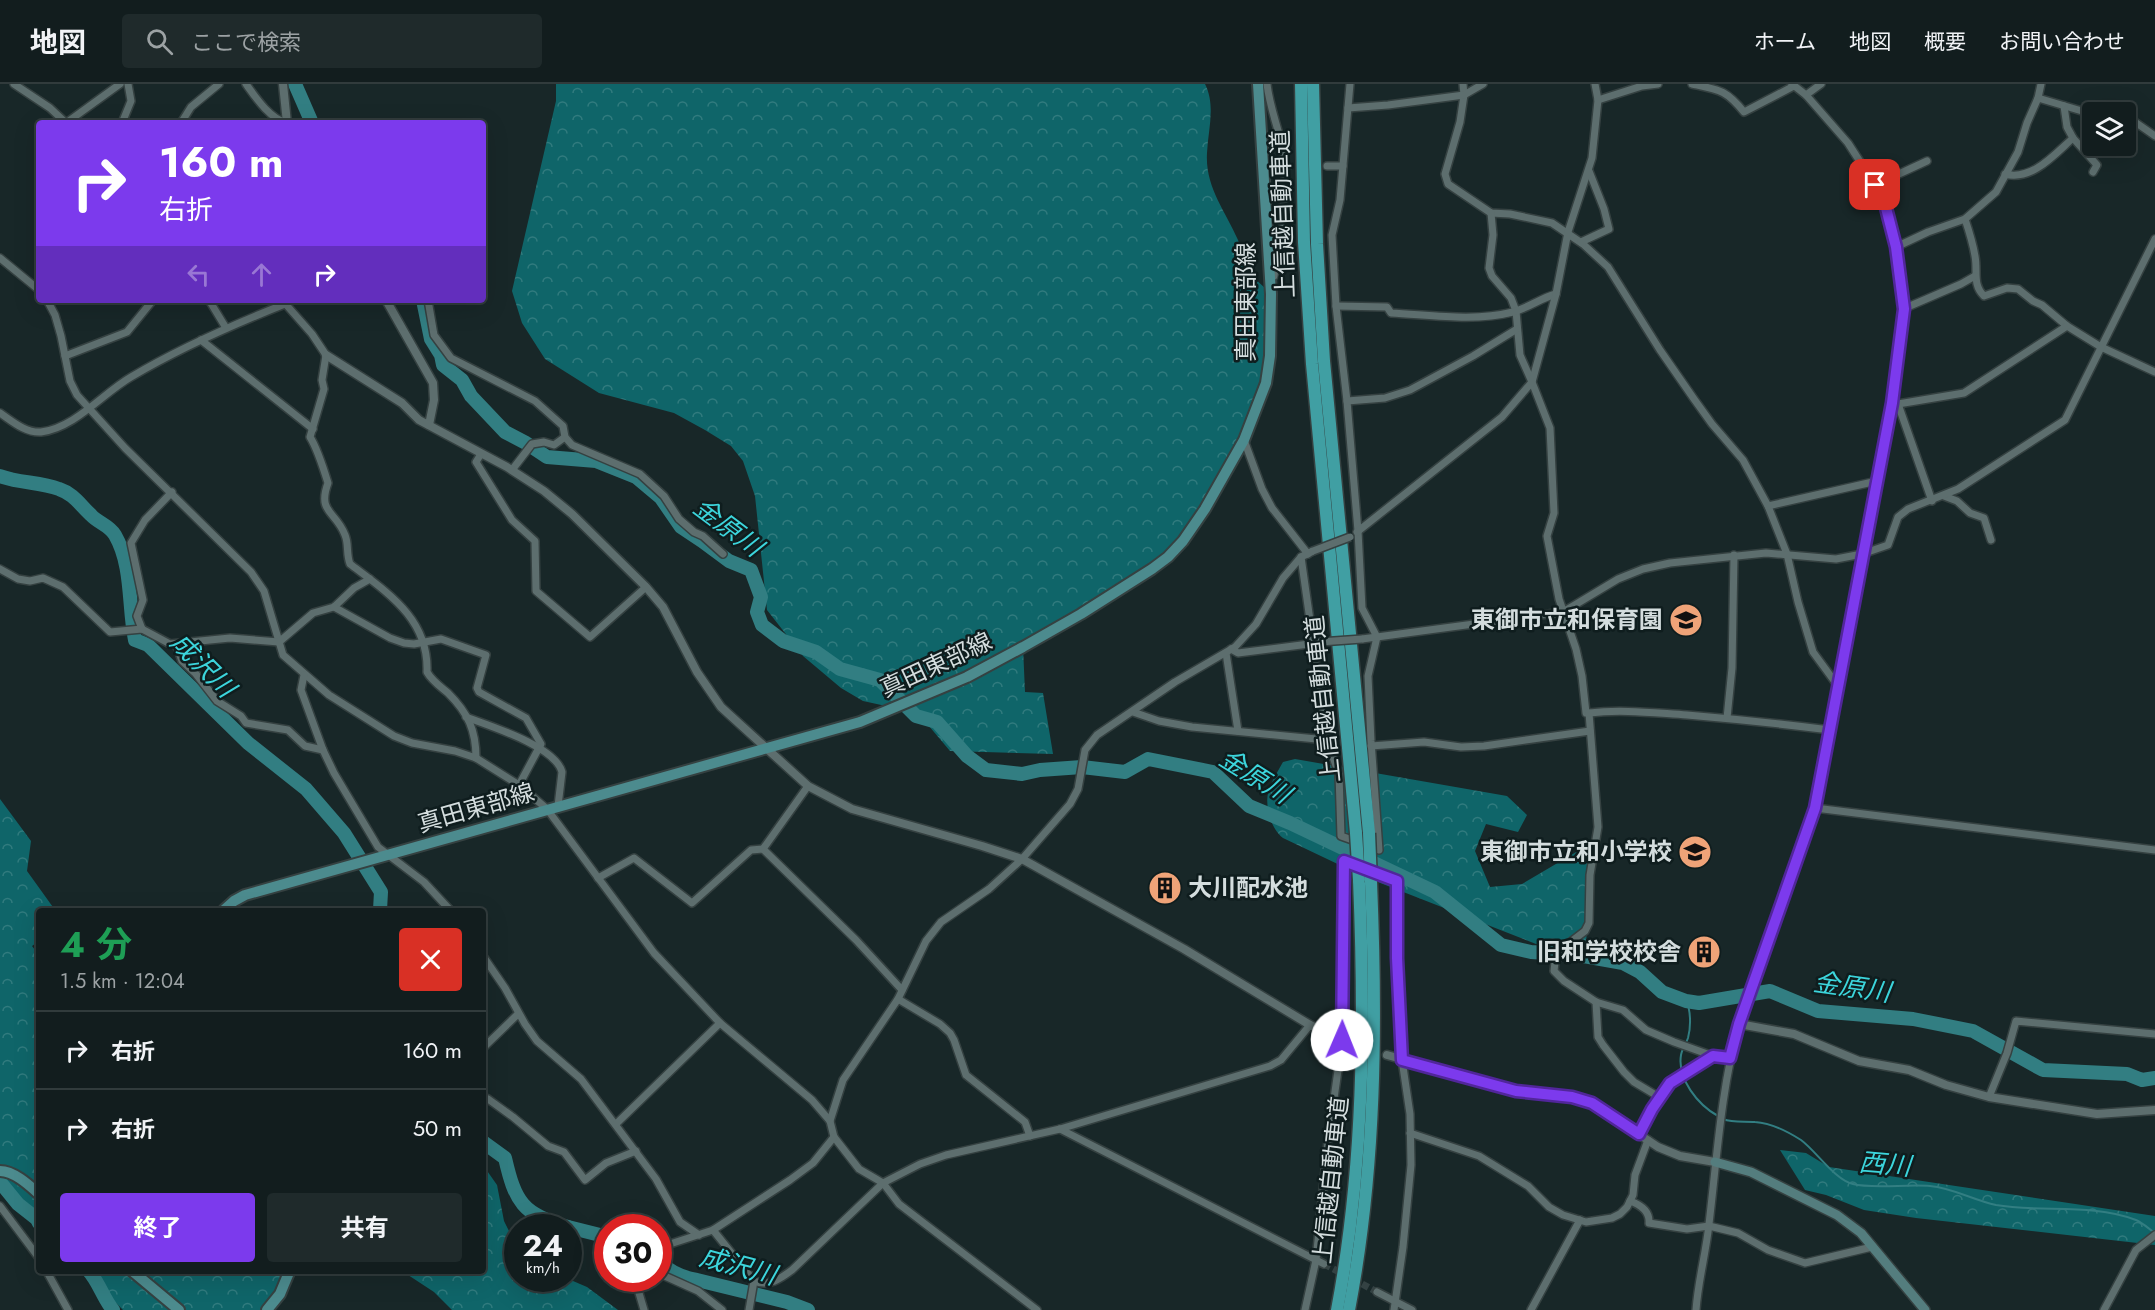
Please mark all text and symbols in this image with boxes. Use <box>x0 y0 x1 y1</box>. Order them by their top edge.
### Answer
search box <box>122 14 542 68</box>
text: 地図 <box>30 22 86 63</box>
icon: search <box>143 25 176 58</box>
text: ここで検索 <box>191 26 301 58</box>
text: ホーム <box>1754 27 1816 57</box>
text: 地図 <box>1849 27 1891 57</box>
text: 概要 <box>1924 27 1966 57</box>
text: お問い合わせ <box>1999 27 2125 57</box>
map controls <box>2082 102 2136 156</box>
button: layers <box>2082 102 2136 156</box>
street label: 上信越自動車道 <box>1262 129 1303 299</box>
text: 160 m <box>159 132 283 193</box>
icon: right <box>60 144 138 222</box>
pin <box>1849 159 1900 210</box>
icon: arrive <box>1858 168 1891 201</box>
text: 右折 <box>159 190 213 229</box>
street label: 真田東部線 <box>1228 242 1263 362</box>
icon: left <box>182 258 215 291</box>
icon: ahead <box>245 258 278 291</box>
icon: right <box>308 258 341 291</box>
water label: 金原川 <box>685 488 773 567</box>
place label: 東御市立和保育園 <box>1471 602 1663 637</box>
school or university icon: 東御市立和保育園 <box>1668 602 1704 638</box>
street label: 上信越自動車道 <box>1296 614 1349 784</box>
street label: 真田東部線 <box>874 623 998 706</box>
water label: 成沢川 <box>162 624 246 708</box>
water label: 金原川 <box>1212 739 1301 814</box>
street label: 真田東部線 <box>413 774 538 841</box>
place label: 東御市立和小学校 <box>1480 834 1672 869</box>
school or university icon: 東御市立和小学校 <box>1677 834 1713 870</box>
building icon: 大川配水池 <box>1147 870 1183 906</box>
place label: 大川配水池 <box>1188 870 1308 905</box>
text: 4 分 <box>60 918 132 970</box>
button: close <box>399 928 462 991</box>
place label: 旧和学校校舎 <box>1537 934 1681 969</box>
building icon: 旧和学校校舎 <box>1686 934 1722 970</box>
water label: 金原川 <box>1811 963 1896 1012</box>
text: 1.5 km · 12:04 <box>60 967 185 996</box>
position arrow <box>1310 1008 1374 1072</box>
icon: right <box>60 1034 93 1067</box>
text: 160 m <box>402 1034 462 1066</box>
text: 右折 <box>111 1035 155 1067</box>
street label: 上信越自動車道 <box>1304 1095 1357 1265</box>
icon: right <box>60 1112 93 1145</box>
text: 50 m <box>413 1112 462 1144</box>
text: 右折 <box>111 1113 155 1145</box>
water label: 西川 <box>1857 1143 1916 1185</box>
button: 終了 <box>60 1193 255 1262</box>
button: 共有 <box>267 1193 462 1262</box>
speed limit sign: 30 <box>594 1214 672 1292</box>
text: 24 <box>523 1224 563 1267</box>
water label: 成沢川 <box>695 1238 783 1295</box>
text: km/h <box>526 1257 560 1279</box>

